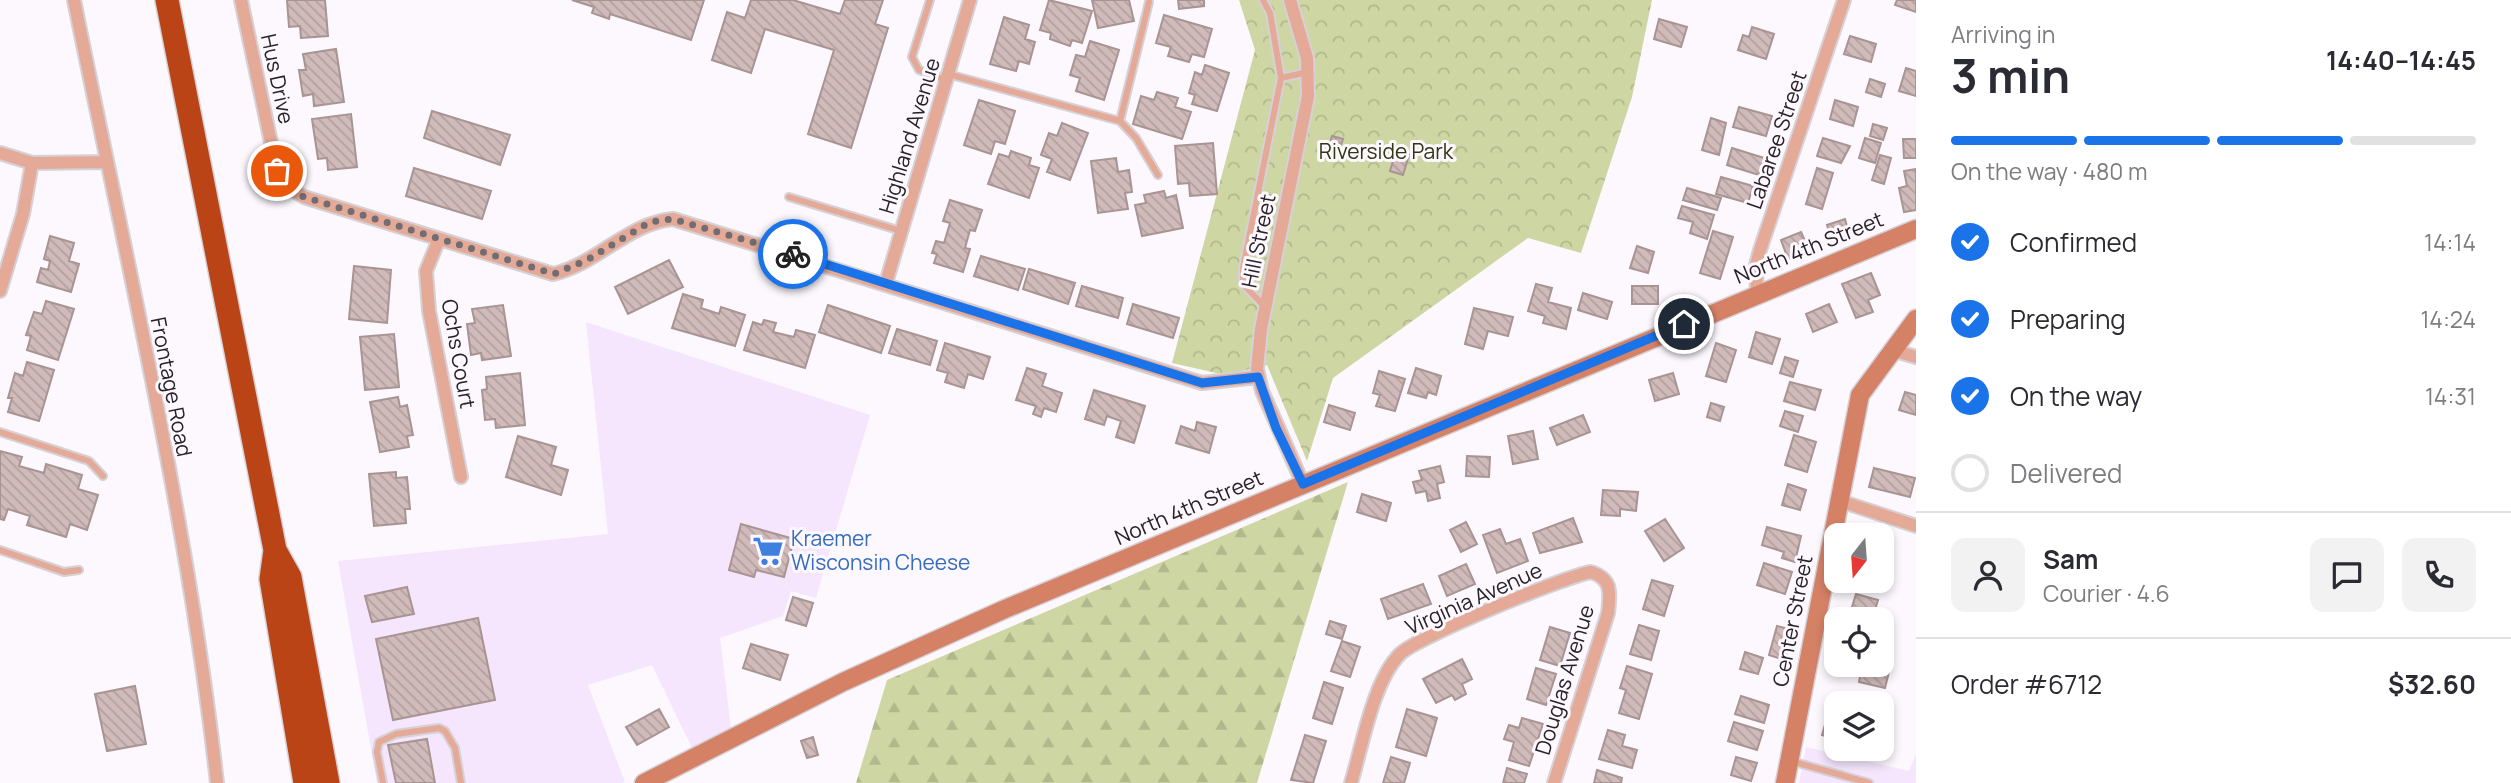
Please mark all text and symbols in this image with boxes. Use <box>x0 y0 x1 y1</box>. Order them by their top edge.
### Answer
text: Arriving in <box>1951 18 2056 50</box>
street label: Hus Drive <box>255 31 301 126</box>
text: 14:40–14:45 <box>2326 42 2476 78</box>
text: 3 min <box>1951 44 2070 107</box>
street label: Highland Avenue <box>872 54 946 217</box>
street label: Labaree Street <box>1739 67 1813 212</box>
park label: Riverside Park <box>1319 137 1454 165</box>
pin <box>247 141 307 201</box>
icon: bag <box>258 152 296 190</box>
text: On the way · 480 m <box>1951 155 2147 187</box>
street label: Hill Street <box>1234 191 1282 290</box>
street label: North 4th Street <box>1730 204 1887 290</box>
courier <box>758 219 828 289</box>
icon: check <box>1951 223 1989 261</box>
text: Confirmed <box>2010 224 2137 260</box>
text: 14:14 <box>2424 226 2476 258</box>
icon: bike <box>774 235 812 273</box>
pin <box>1654 294 1714 354</box>
street label: Ochs Court <box>436 297 482 411</box>
icon: check <box>1951 300 1989 338</box>
text: Preparing <box>2010 301 2126 337</box>
text: 14:24 <box>2420 303 2476 335</box>
icon: home <box>1665 305 1703 343</box>
street label: Frontage Road <box>145 315 199 459</box>
icon: check <box>1951 377 1989 415</box>
text: On the way <box>2010 378 2142 414</box>
text: 14:31 <box>2425 380 2476 412</box>
text: Delivered <box>2010 455 2122 491</box>
street label: North 4th Street <box>1110 463 1267 551</box>
north arrow <box>1824 523 1894 593</box>
map controls <box>1824 523 1894 761</box>
place label: Kraemer Wisconsin Cheese <box>791 524 970 576</box>
supermarket icon: Kraemer Wisconsin Cheese <box>751 534 785 568</box>
button: person <box>1951 538 2025 612</box>
button: chat <box>2310 538 2384 612</box>
button: phone <box>2402 538 2476 612</box>
text: Sam <box>2043 541 2098 577</box>
street label: Center Street <box>1766 553 1818 689</box>
street label: Virginia Avenue <box>1401 555 1546 641</box>
text: Courier · 4.6 <box>2043 577 2170 609</box>
street label: Douglas Avenue <box>1528 601 1600 758</box>
button: locate <box>1824 607 1894 677</box>
text: Order #6712 <box>1951 666 2102 702</box>
text: $32.60 <box>2388 666 2476 702</box>
button: layers <box>1824 691 1894 761</box>

